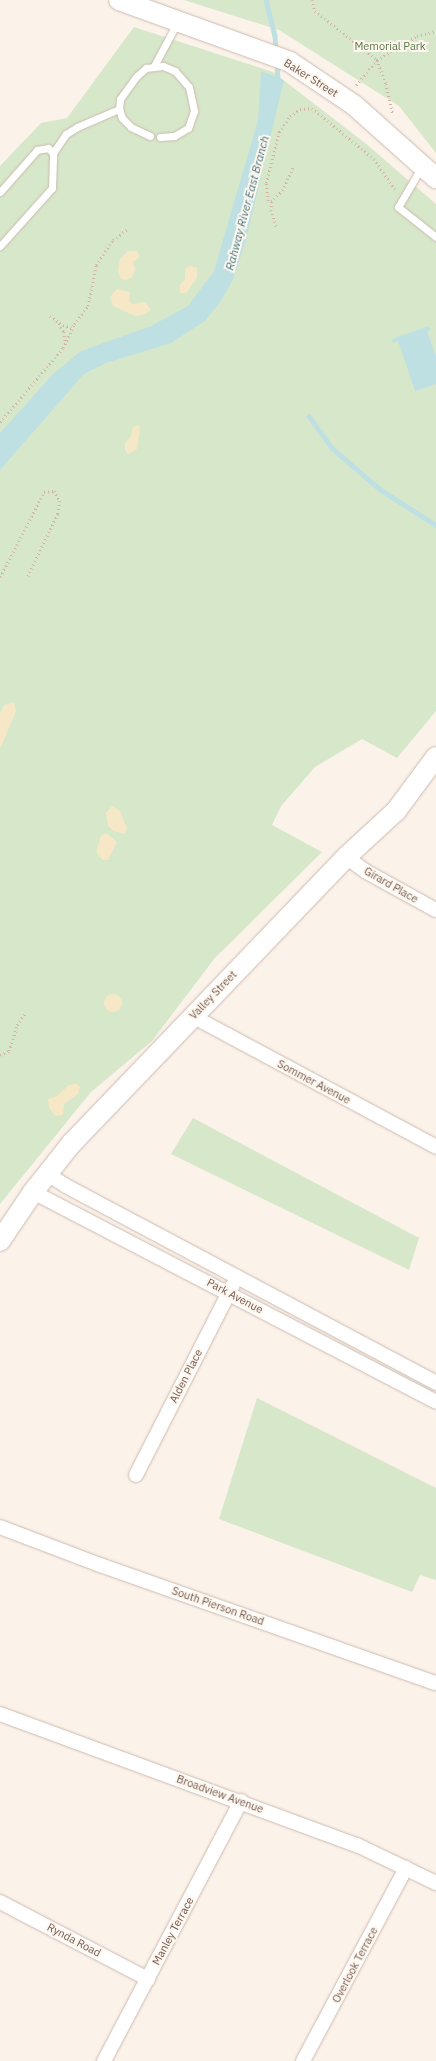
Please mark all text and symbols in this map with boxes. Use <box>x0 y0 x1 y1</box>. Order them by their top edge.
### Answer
park label: Memorial Park <box>354 39 426 53</box>
street label: Baker Street <box>281 56 341 100</box>
water label: Rahway River East Branch <box>222 134 272 272</box>
street label: Girard Place <box>362 864 420 906</box>
street label: Valley Street <box>187 968 239 1022</box>
street label: Sommer Avenue <box>275 1057 353 1107</box>
street label: Park Avenue <box>205 1276 265 1316</box>
street label: Alden Place <box>167 1347 205 1405</box>
street label: South Pierson Road <box>170 1584 266 1628</box>
street label: Broadview Avenue <box>175 1772 265 1816</box>
street label: Manley Terrace <box>150 1895 196 1967</box>
street label: Rynda Road <box>45 1920 103 1960</box>
street label: Overlook Terrace <box>329 1925 381 2005</box>

